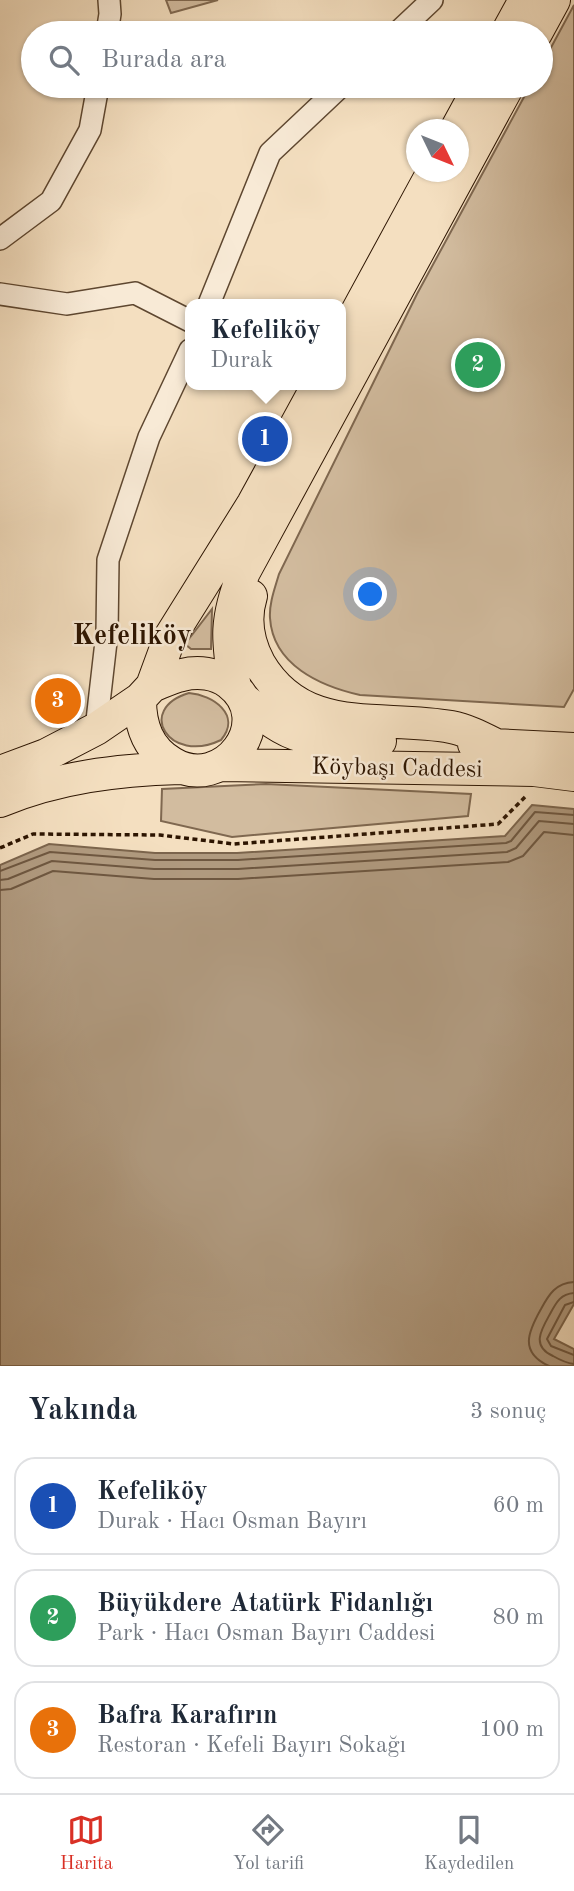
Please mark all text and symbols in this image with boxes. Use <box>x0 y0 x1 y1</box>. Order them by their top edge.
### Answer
search box <box>21 21 553 98</box>
icon: search <box>45 41 83 79</box>
text: Burada ara <box>101 47 226 73</box>
north arrow <box>406 119 469 182</box>
popup <box>185 299 346 390</box>
text: Kefeliköy <box>210 318 321 344</box>
pin: 2 <box>455 339 501 391</box>
text: Durak <box>210 349 273 372</box>
pin: 1 <box>242 413 288 465</box>
your location <box>353 577 387 611</box>
district label: Kefeliköy <box>72 623 192 651</box>
pin: 3 <box>35 675 81 727</box>
street label: Köybaşı Caddesi <box>311 756 483 782</box>
text: Yakında <box>28 1396 137 1426</box>
text: 3 sonuç <box>470 1400 546 1423</box>
text: Kefeliköy <box>97 1479 208 1505</box>
text: 1 <box>46 1494 60 1517</box>
text: 60 m <box>493 1494 544 1517</box>
text: Durak · Hacı Osman Bayırı <box>97 1510 367 1533</box>
text: Büyükdere Atatürk Fidanlığı <box>97 1591 433 1617</box>
text: 2 <box>46 1606 60 1629</box>
text: 80 m <box>493 1606 544 1629</box>
text: Park · Hacı Osman Bayırı Caddesi <box>97 1622 435 1645</box>
text: Bafra Karafırın <box>97 1703 278 1729</box>
text: 3 <box>46 1718 60 1741</box>
text: 100 m <box>479 1718 544 1741</box>
text: Restoran · Kefeli Bayırı Sokağı <box>97 1734 406 1757</box>
tab: Harita <box>60 1811 113 1876</box>
tab: Yol tarifi <box>233 1811 304 1876</box>
tab: Kaydedilen <box>424 1811 514 1876</box>

